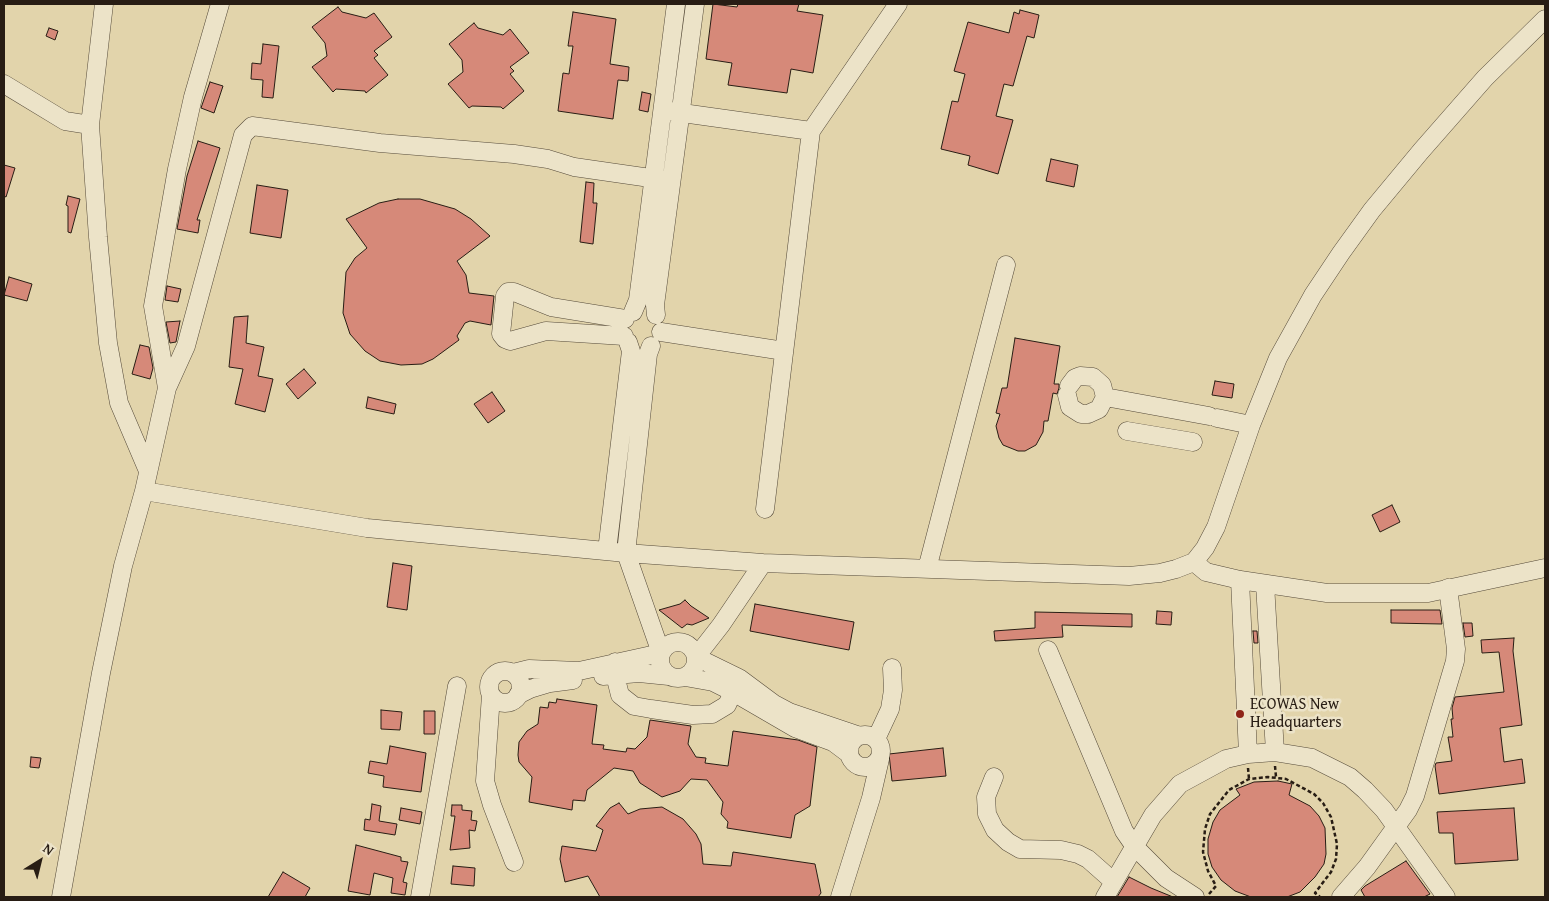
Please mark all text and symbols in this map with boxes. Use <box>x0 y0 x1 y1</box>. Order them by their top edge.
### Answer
place label: ECOWAS New Headquarters <box>1250 695 1342 733</box>
marker: ECOWAS New Headquarters <box>1234 708 1246 720</box>
north arrow <box>15 836 65 886</box>
text: N <box>39 838 58 860</box>

